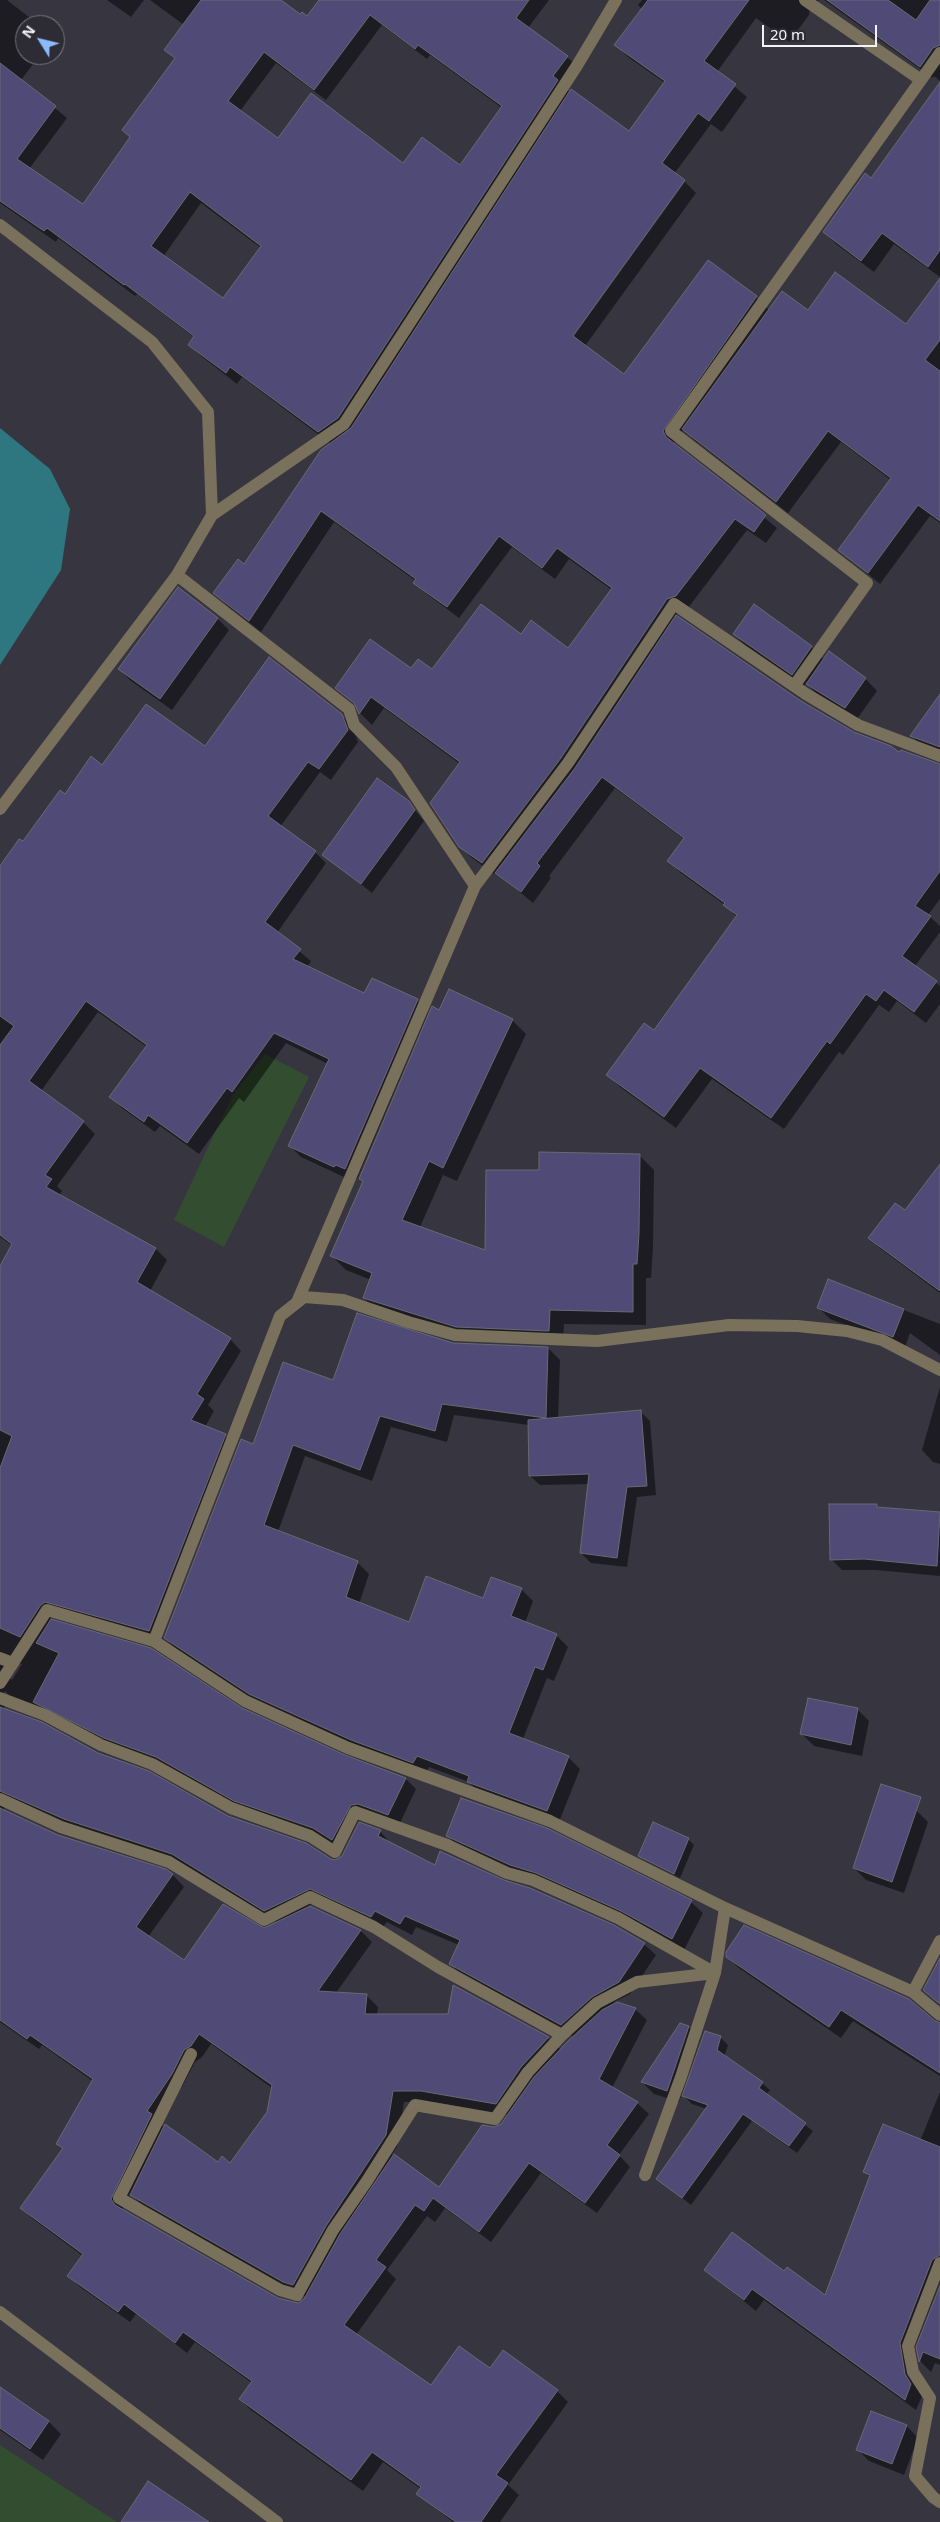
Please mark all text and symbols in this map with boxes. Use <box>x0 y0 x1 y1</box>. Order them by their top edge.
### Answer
north arrow <box>15 15 65 65</box>
scale bar <box>765 15 880 47</box>
text: N <box>17 21 39 42</box>
text: 20 m <box>770 24 805 44</box>

